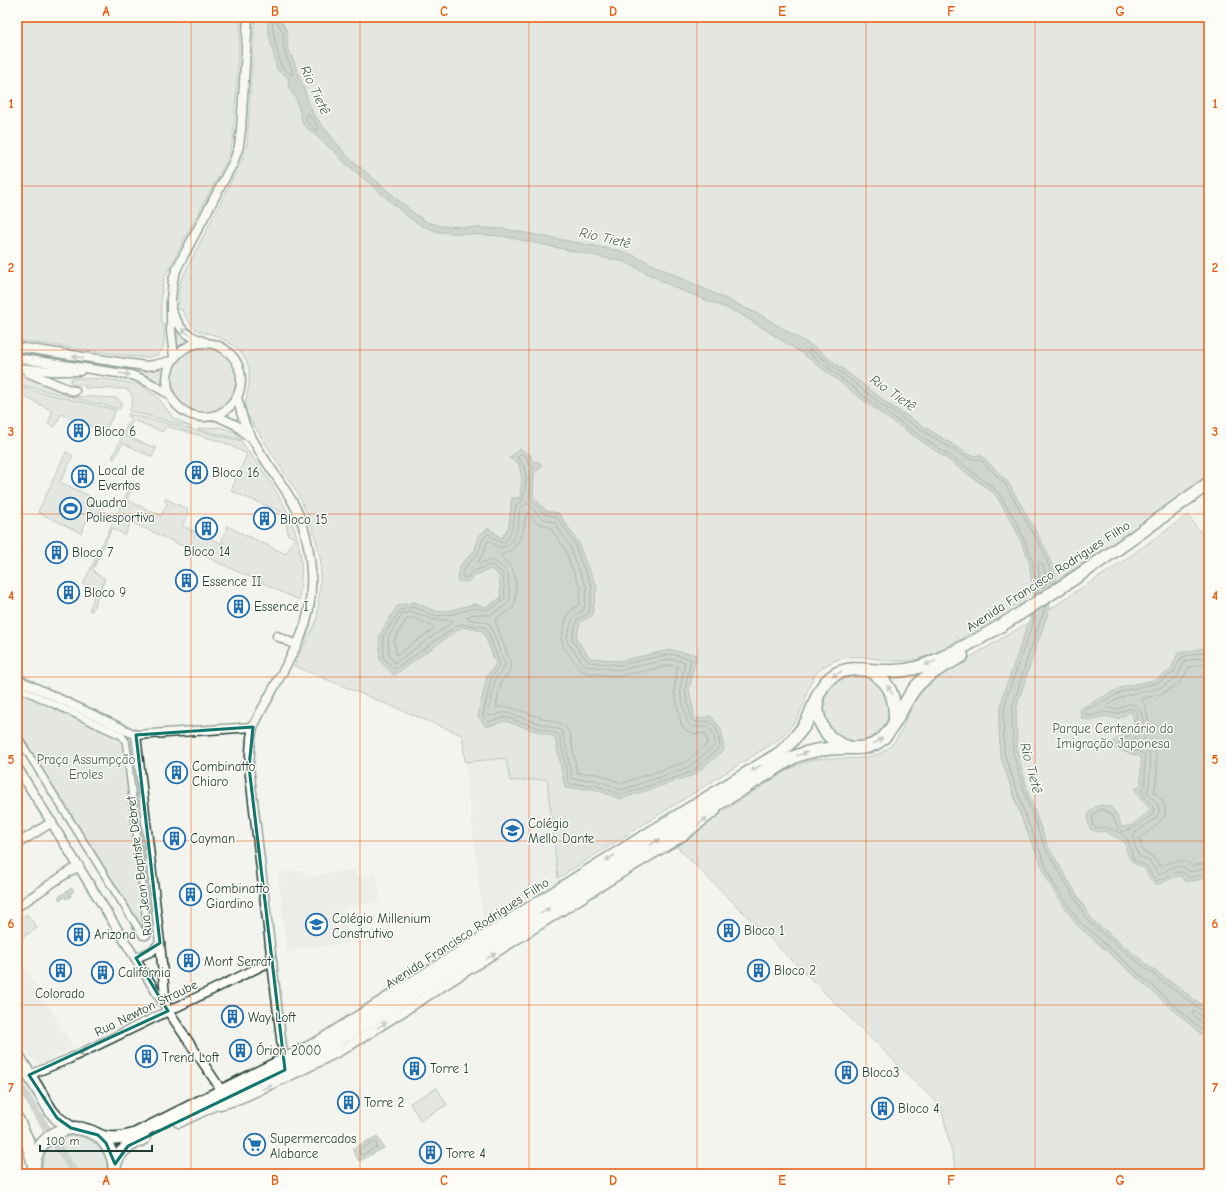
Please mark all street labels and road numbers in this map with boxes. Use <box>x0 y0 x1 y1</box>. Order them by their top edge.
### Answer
street label: Avenida Francisco Rodrigues Filho <box>963 517 1133 635</box>
street label: Rua Jean Baptiste Debret <box>123 794 155 937</box>
street label: Avenida Francisco Rodrigues Filho <box>382 874 552 992</box>
street label: Rua Newton Straube <box>92 976 200 1039</box>

